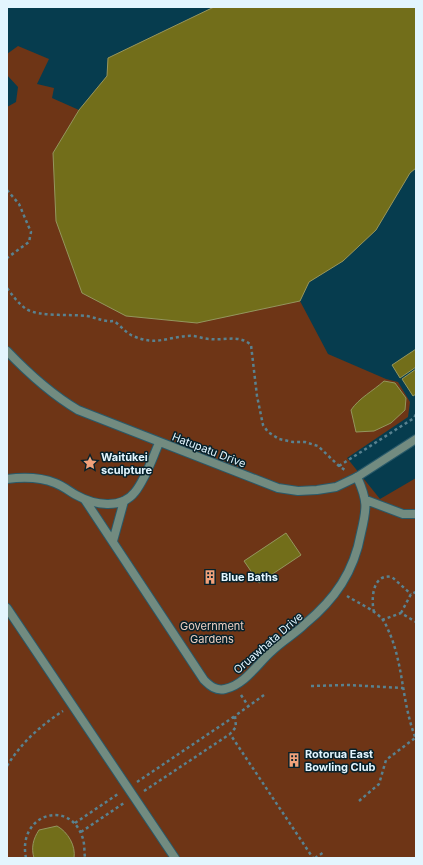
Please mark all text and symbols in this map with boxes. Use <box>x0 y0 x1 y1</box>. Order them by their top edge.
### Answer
street label: Hatupatu Drive <box>170 429 248 471</box>
place label: Waitūkei sculpture <box>101 450 152 477</box>
place icon: Waitūkei sculpture <box>82 455 98 471</box>
building icon: Blue Baths <box>202 569 218 585</box>
place label: Blue Baths <box>221 570 278 584</box>
street label: Oruawhata Drive <box>231 609 305 677</box>
park label: Government Gardens <box>180 619 244 646</box>
place label: Rotorua East Bowling Club <box>305 747 376 774</box>
building icon: Rotorua East Bowling Club <box>286 752 302 768</box>

